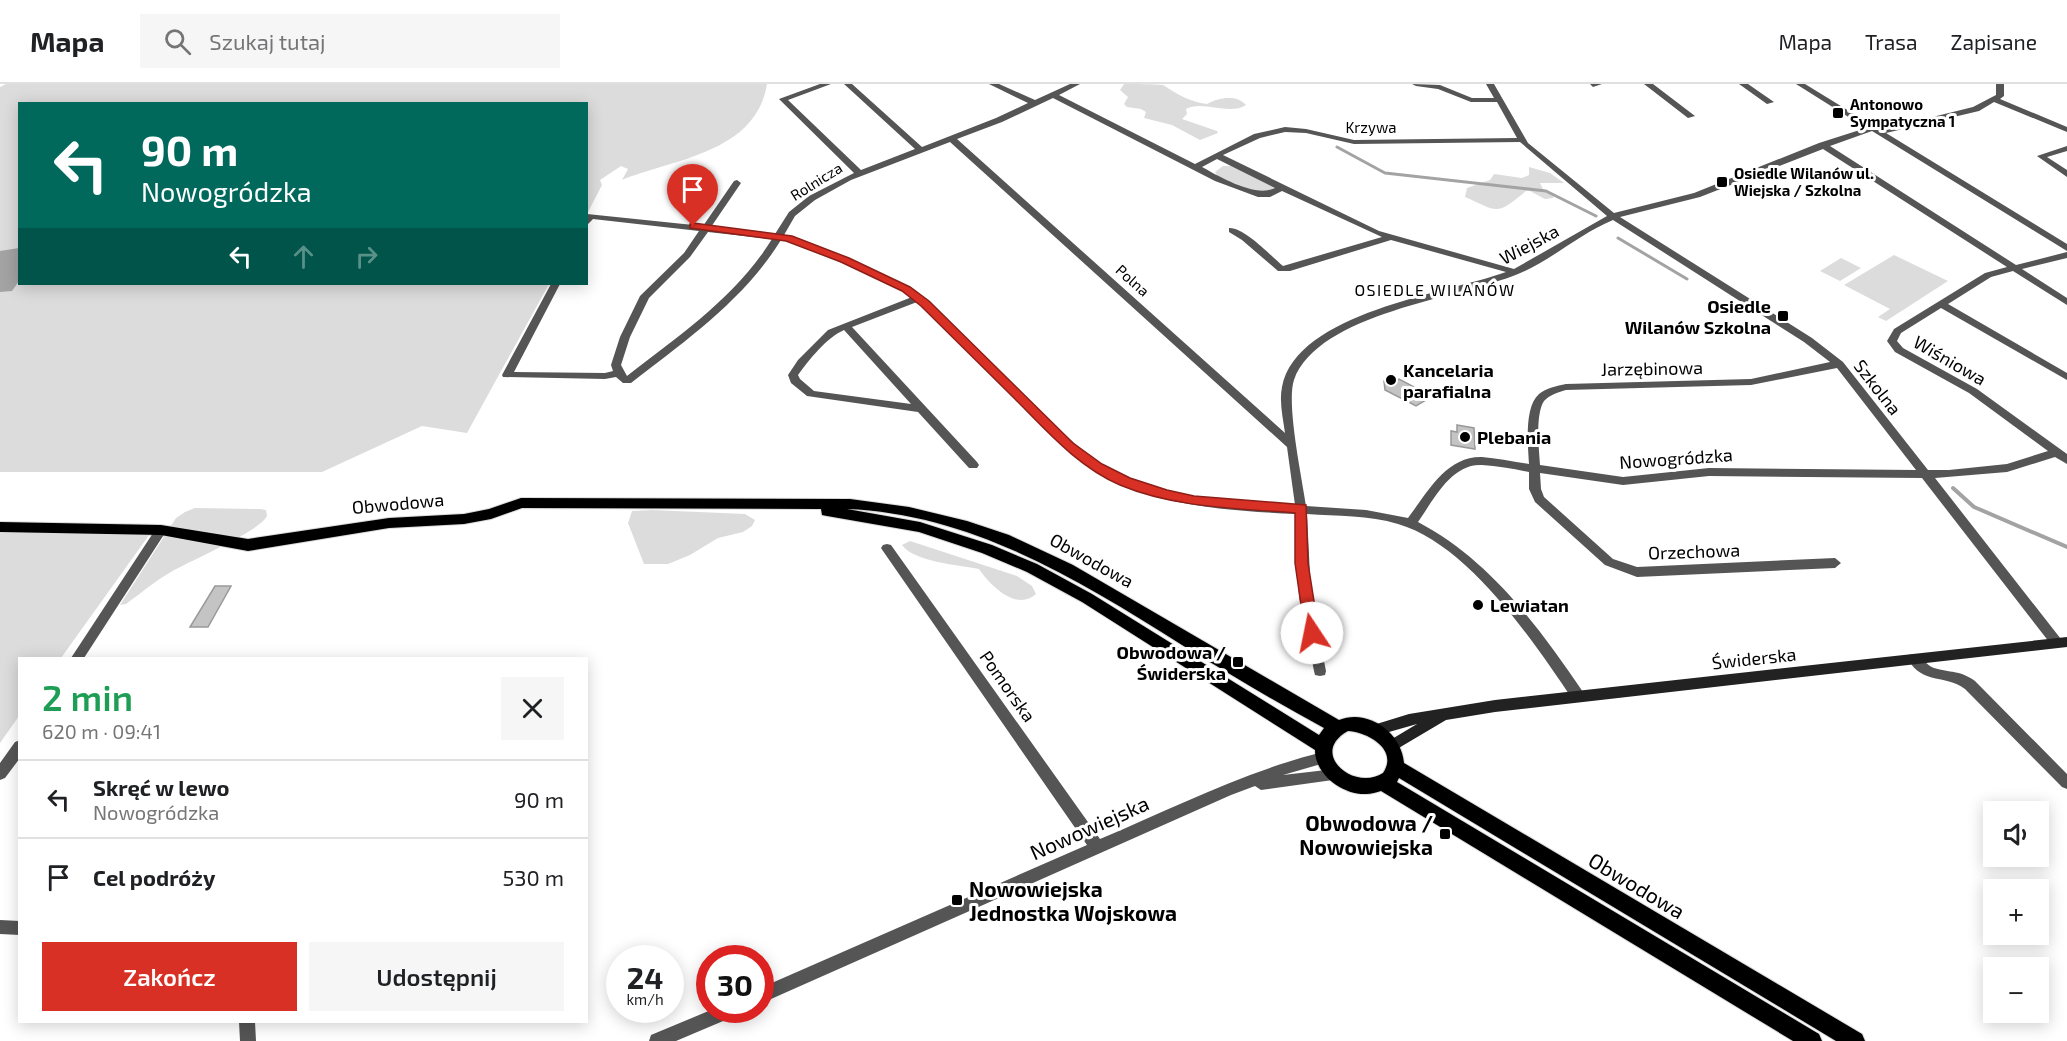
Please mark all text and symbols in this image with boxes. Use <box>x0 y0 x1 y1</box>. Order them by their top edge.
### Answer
search box <box>140 14 560 68</box>
text: Mapa <box>30 24 104 58</box>
icon: search <box>161 25 194 58</box>
text: Szukaj tutaj <box>209 28 326 54</box>
text: Mapa <box>1778 29 1832 54</box>
text: Trasa <box>1865 29 1918 54</box>
text: Zapisane <box>1951 29 2037 54</box>
place label: Antonowo Sympatyczna 1 <box>1850 95 1955 131</box>
marker: Antonowo Sympatyczna 1 <box>1831 106 1845 120</box>
street label: Krzywa <box>1345 118 1397 136</box>
text: 90 m <box>141 124 238 174</box>
icon: left <box>42 126 120 204</box>
street label: Rolnicza <box>787 158 845 204</box>
pin <box>667 164 718 226</box>
place label: Osiedle Wilanów ul. Wiejska / Szkolna <box>1734 164 1874 199</box>
icon: arrive <box>676 173 709 206</box>
text: Nowogródzka <box>141 175 311 207</box>
marker: Osiedle Wilanów ul. Wiejska / Szkolna <box>1715 175 1729 189</box>
street label: Wiejska <box>1496 219 1562 269</box>
icon: left <box>224 240 257 273</box>
icon: ahead <box>287 240 320 273</box>
icon: right <box>350 240 383 273</box>
street label: Polna <box>1113 260 1153 300</box>
district label: OSIEDLE WILANÓW <box>1354 280 1516 299</box>
place label: Osiedle Wilanów Szkolna <box>1625 295 1771 338</box>
marker: Osiedle Wilanów Szkolna <box>1776 309 1790 323</box>
street label: Wiśniowa <box>1910 330 1990 390</box>
street label: Szkolna <box>1850 355 1906 419</box>
street label: Jarzębinowa <box>1601 356 1703 380</box>
place label: Kancelaria parafialna <box>1403 359 1494 402</box>
marker: Kancelaria parafialna <box>1384 373 1398 387</box>
place label: Plebania <box>1477 426 1551 448</box>
marker: Plebania <box>1458 430 1472 444</box>
street label: Nowogródzka <box>1619 443 1733 473</box>
street label: Obwodowa <box>351 488 445 518</box>
street label: Obwodowa <box>1046 528 1138 592</box>
street label: Orzechowa <box>1648 538 1740 564</box>
place label: Lewiatan <box>1490 594 1569 616</box>
marker: Lewiatan <box>1471 598 1485 612</box>
position arrow <box>1280 601 1344 665</box>
place label: Obwodowa / Świderska <box>1117 641 1226 684</box>
street label: Świderska <box>1711 643 1797 673</box>
street label: Pomorska <box>975 646 1041 726</box>
marker: Obwodowa / Świderska <box>1231 655 1245 669</box>
text: 2 min <box>42 675 133 718</box>
button: close <box>501 677 564 740</box>
text: 620 m · 09:41 <box>42 719 161 743</box>
text: Skręć w lewo <box>93 774 230 800</box>
icon: left <box>42 783 75 816</box>
text: 90 m <box>514 786 564 812</box>
street label: Nowowiejska <box>1026 790 1153 865</box>
text: Nowogródzka <box>93 800 219 824</box>
map controls <box>1983 801 2049 1023</box>
button: sound <box>1983 801 2049 867</box>
place label: Obwodowa / Nowowiejska <box>1299 810 1433 859</box>
marker: Obwodowa / Nowowiejska <box>1438 827 1452 841</box>
street label: Obwodowa <box>1584 847 1690 923</box>
icon: arrive <box>42 861 75 894</box>
text: Cel podróży <box>93 864 215 890</box>
text: 530 m <box>503 864 564 890</box>
place label: Nowowiejska Jednostka Wojskowa <box>969 876 1177 925</box>
button: + <box>1983 879 2049 945</box>
marker: Nowowiejska Jednostka Wojskowa <box>950 893 964 907</box>
button: Zakończ <box>42 942 297 1011</box>
button: Udostępnij <box>309 942 564 1011</box>
speed limit sign: 30 <box>696 945 774 1023</box>
button: − <box>1983 957 2049 1023</box>
text: 24 <box>627 959 663 995</box>
text: km/h <box>626 990 664 1008</box>

